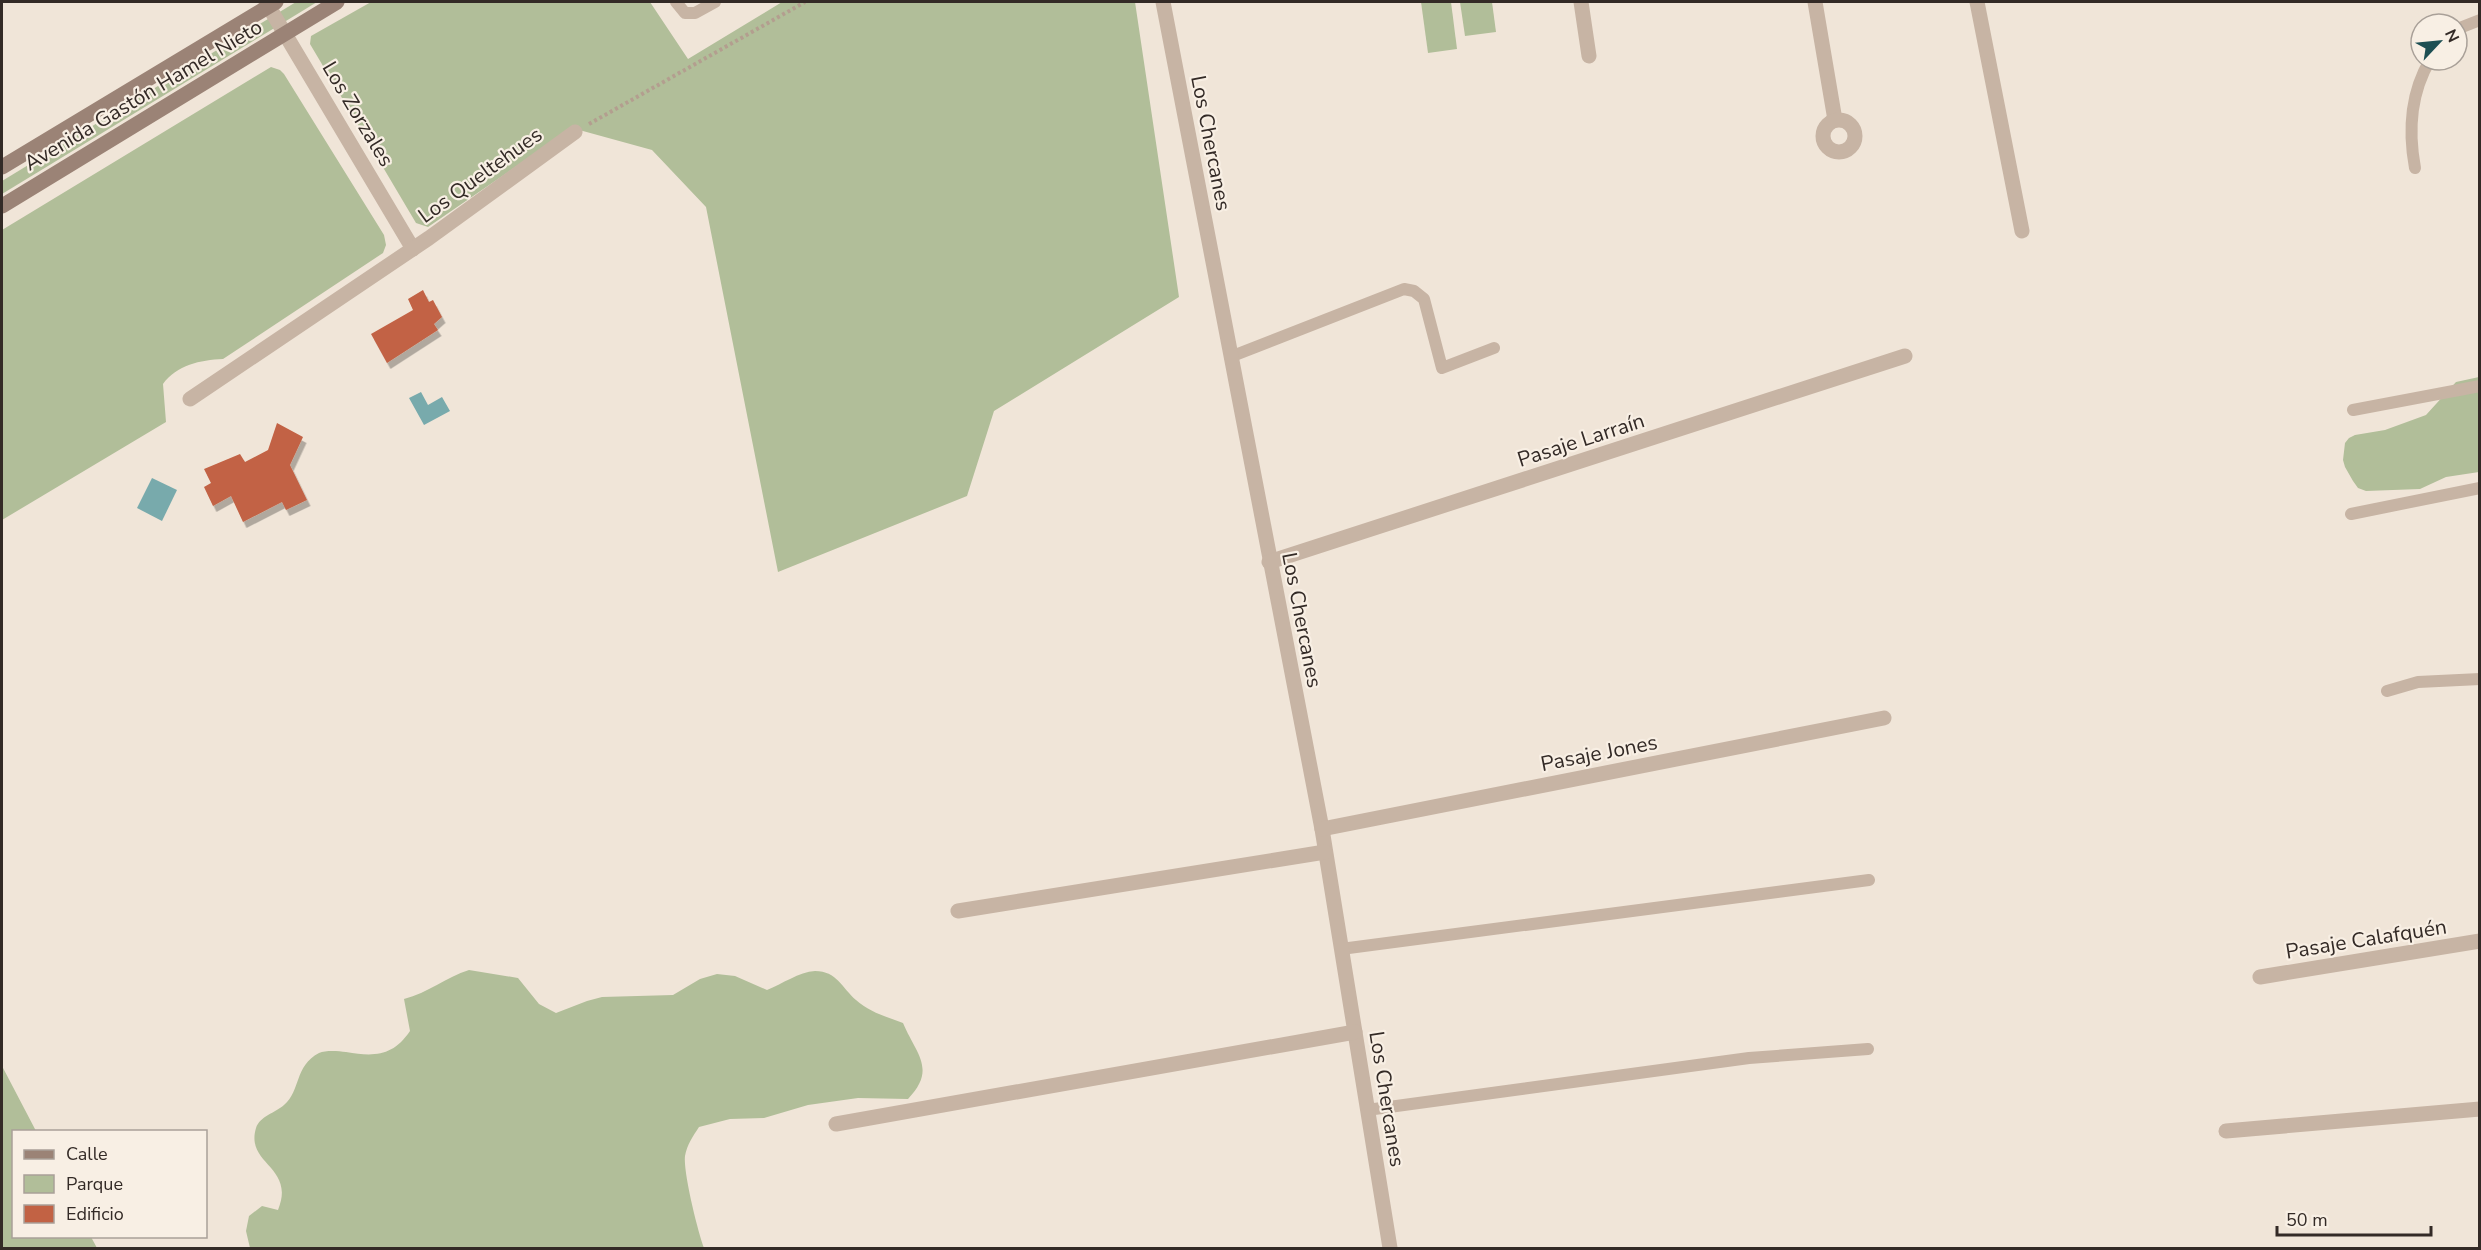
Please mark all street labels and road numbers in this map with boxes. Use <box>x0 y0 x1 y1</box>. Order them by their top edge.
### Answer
street label: Avenida Gastón Hamel Nieto <box>19 13 267 177</box>
street label: Los Zorzales <box>316 56 400 172</box>
street label: Los Chercanes <box>1184 73 1238 213</box>
street label: Los Queltehues <box>412 120 548 230</box>
street label: Pasaje Larraín <box>1514 406 1648 474</box>
street label: Los Chercanes <box>1275 550 1329 690</box>
street label: Pasaje Jones <box>1538 728 1660 778</box>
street label: Pasaje Calafquén <box>2283 912 2449 966</box>
street label: Los Chercanes <box>1362 1029 1412 1169</box>

